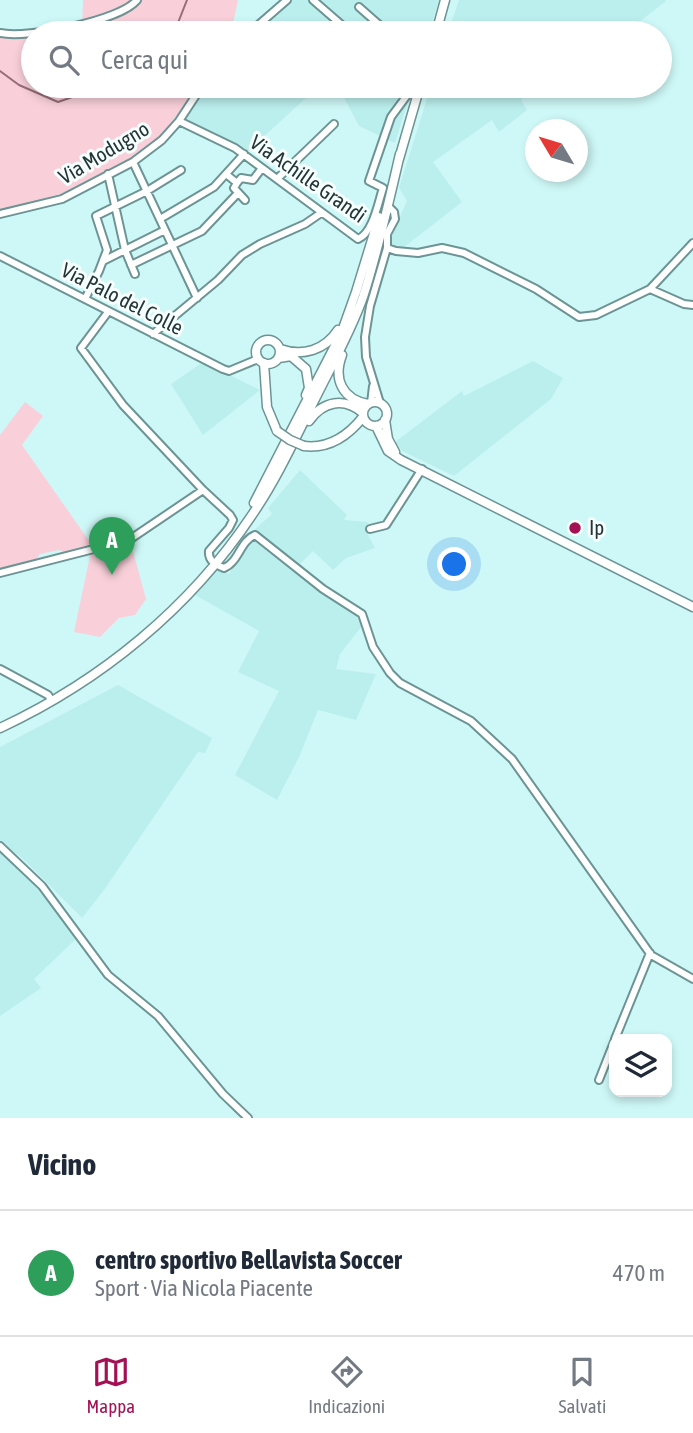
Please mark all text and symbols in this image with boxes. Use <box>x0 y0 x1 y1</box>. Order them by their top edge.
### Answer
search box <box>21 21 672 98</box>
icon: search <box>45 41 83 79</box>
text: Cerca qui <box>101 45 188 75</box>
street label: Via Modugno <box>54 116 153 188</box>
north arrow <box>525 119 588 182</box>
street label: Via Achille Grandi <box>246 129 371 227</box>
street label: Via Palo del Colle <box>58 257 187 339</box>
place label: Ip <box>589 515 604 539</box>
pin: A <box>89 517 135 575</box>
marker: Ip <box>567 520 583 536</box>
your location <box>437 547 471 581</box>
map controls <box>609 1034 672 1097</box>
button: layers <box>609 1034 672 1097</box>
text: Vicino <box>28 1147 96 1181</box>
text: centro sportivo Bellavista Soccer <box>95 1245 402 1275</box>
text: A <box>45 1260 57 1286</box>
text: 470 m <box>613 1260 665 1286</box>
text: Sport · Via Nicola Piacente <box>95 1275 313 1301</box>
tab: Mappa <box>87 1353 135 1417</box>
tab: Indicazioni <box>308 1353 385 1417</box>
tab: Salvati <box>558 1353 606 1417</box>

